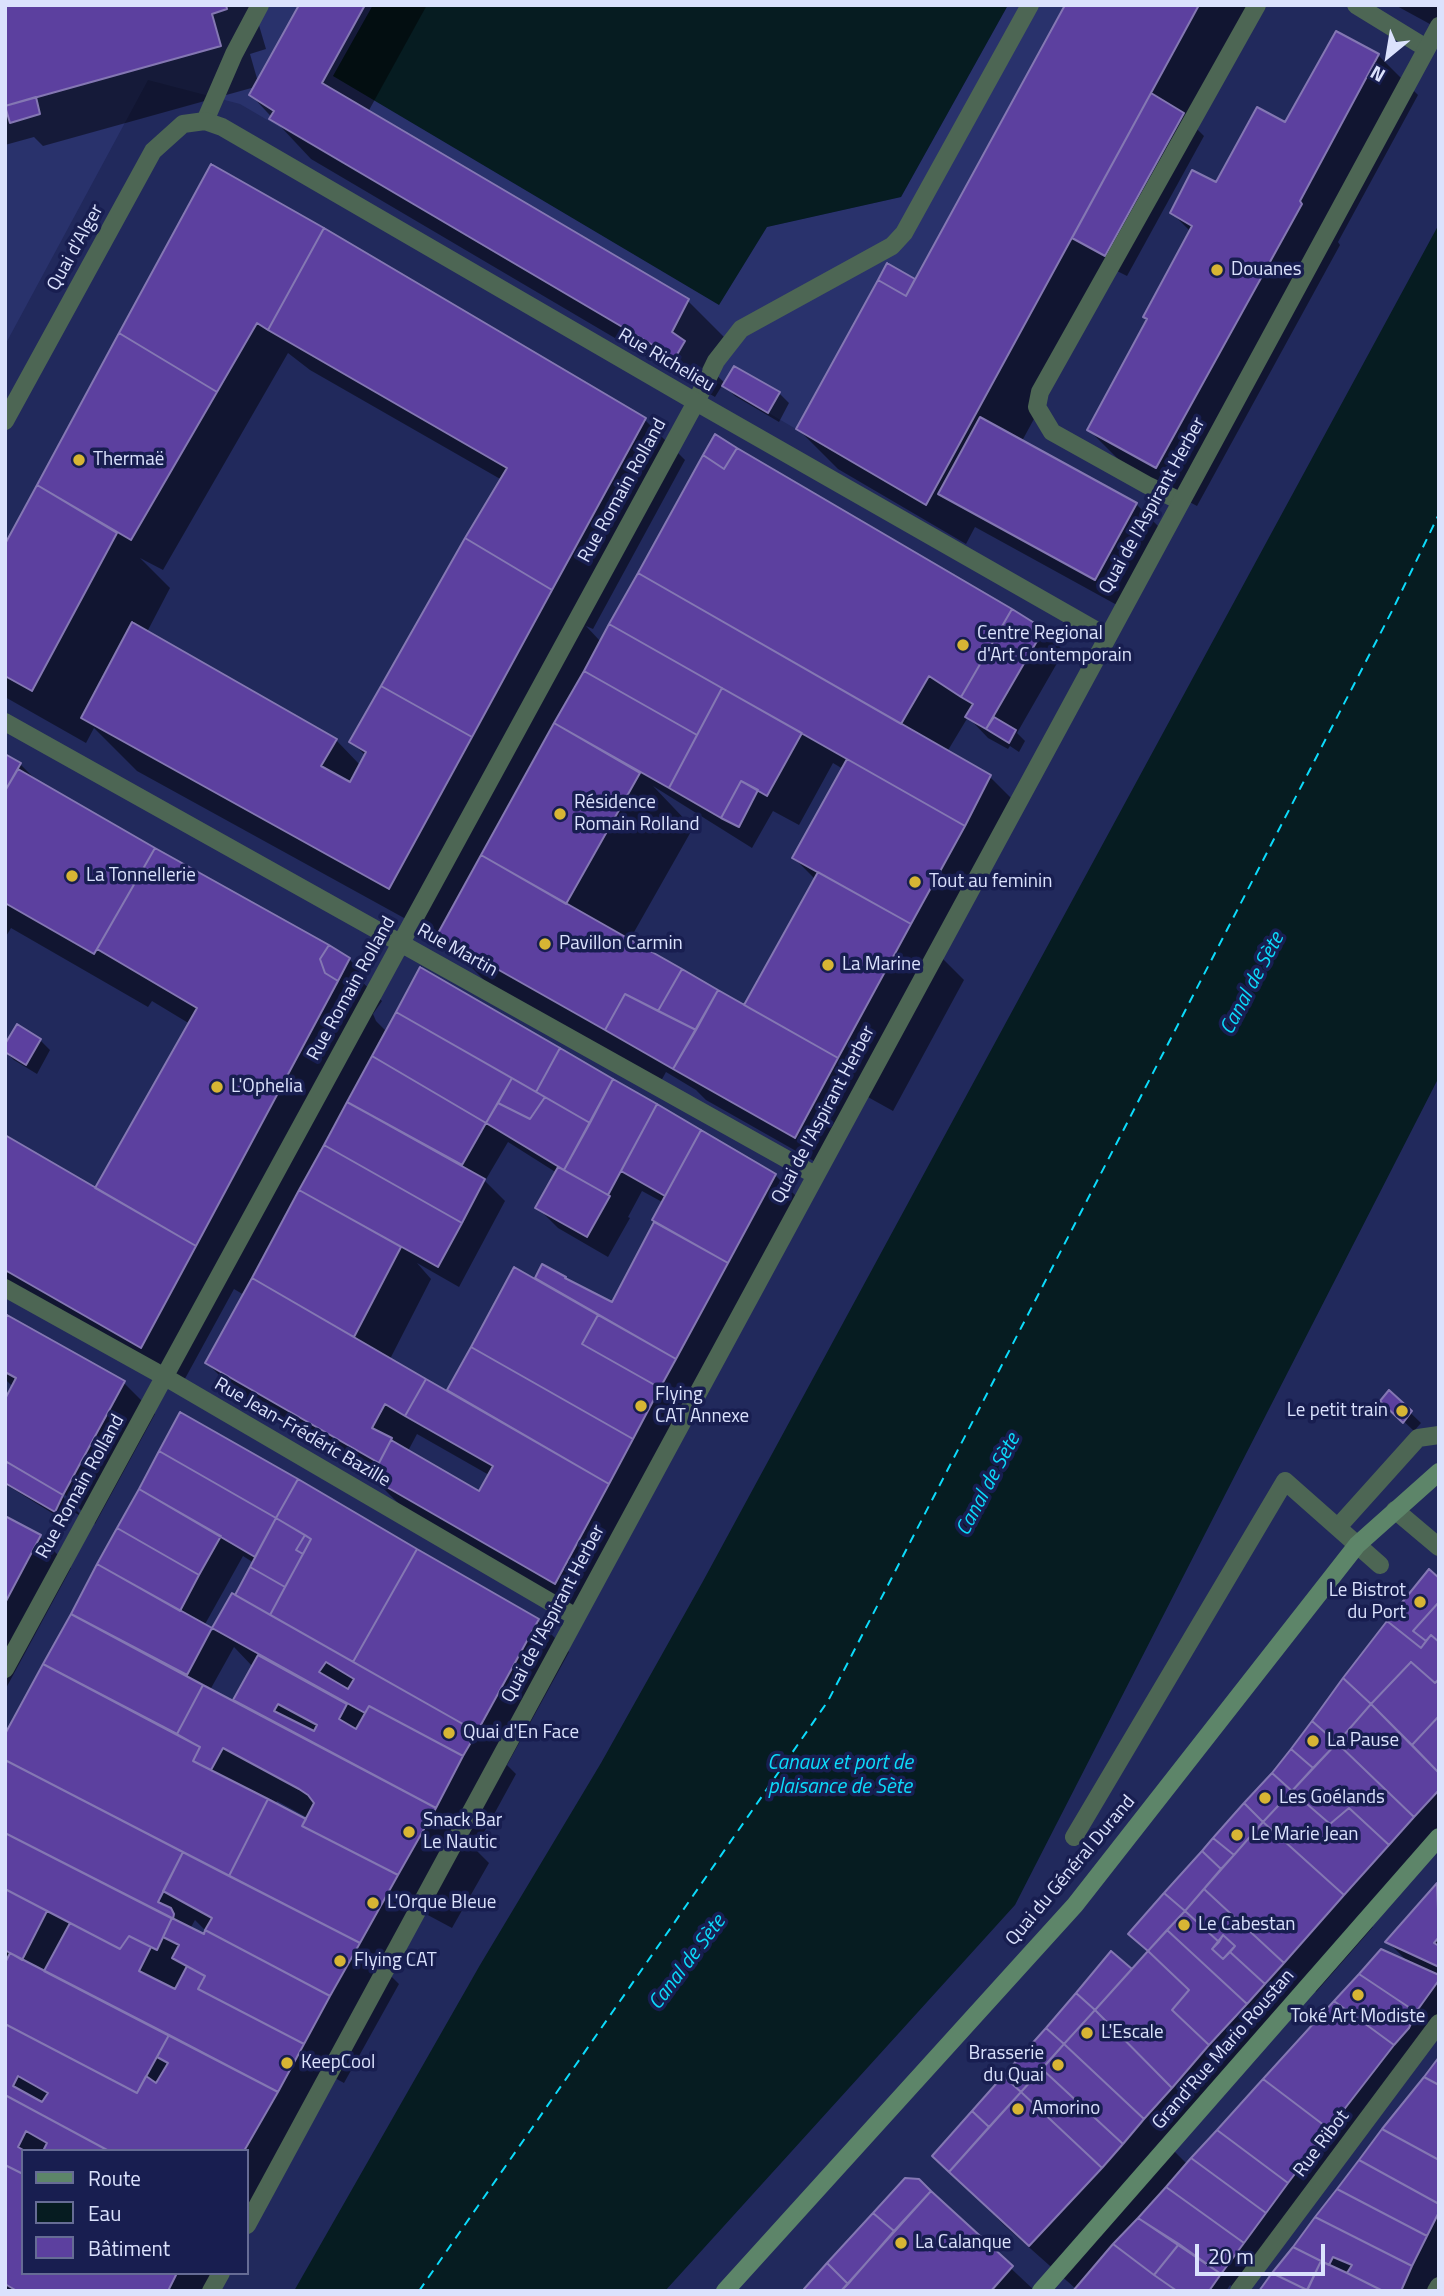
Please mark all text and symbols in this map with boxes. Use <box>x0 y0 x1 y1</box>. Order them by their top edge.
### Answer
north arrow <box>1353 21 1423 91</box>
text: N <box>1364 59 1390 90</box>
street label: Quai d'Alger <box>43 201 109 295</box>
place label: Douanes <box>1231 259 1302 281</box>
marker: Douanes <box>1209 262 1225 278</box>
street label: Rue Richelieu <box>614 324 718 398</box>
street label: Quai de l'Aspirant Herber <box>1095 414 1211 598</box>
street label: Rue Romain Rolland <box>574 415 672 567</box>
place label: Thermaë <box>93 449 164 471</box>
marker: Thermaë <box>71 452 87 468</box>
place label: Centre Regional d'Art Contemporain <box>977 623 1132 667</box>
marker: Centre Regional d'Art Contemporain <box>955 637 971 653</box>
place label: Résidence Romain Rolland <box>574 792 700 836</box>
marker: Résidence Romain Rolland <box>552 806 568 822</box>
place label: La Tonnellerie <box>86 865 196 887</box>
marker: La Tonnellerie <box>64 868 80 884</box>
place label: Tout au feminin <box>929 871 1052 893</box>
marker: Tout au feminin <box>907 874 923 890</box>
street label: Rue Romain Rolland <box>303 913 401 1065</box>
street label: Rue Martin <box>413 920 501 982</box>
water label: Canal de Sète <box>1216 928 1290 1040</box>
place label: Pavillon Carmin <box>559 933 683 955</box>
marker: Pavillon Carmin <box>537 936 553 952</box>
place label: La Marine <box>842 954 921 976</box>
marker: La Marine <box>820 957 836 973</box>
street label: Quai de l'Aspirant Herber <box>767 1022 881 1208</box>
place label: L'Ophelia <box>231 1076 303 1098</box>
marker: L'Ophelia <box>209 1079 225 1095</box>
street label: Rue Jean-Frédéric Bazille <box>210 1373 394 1493</box>
place label: Flying CAT Annexe <box>655 1384 749 1428</box>
marker: Flying CAT Annexe <box>633 1398 649 1414</box>
place label: Le petit train <box>1287 1400 1388 1422</box>
marker: Le petit train <box>1394 1403 1410 1419</box>
street label: Rue Romain Rolland <box>32 1411 130 1563</box>
water label: Canal de Sète <box>952 1429 1026 1541</box>
street label: Quai de l'Aspirant Herber <box>497 1521 611 1707</box>
place label: Le Bistrot du Port <box>1329 1580 1406 1624</box>
marker: Le Bistrot du Port <box>1412 1594 1428 1610</box>
place label: Quai d'En Face <box>463 1722 579 1744</box>
marker: Quai d'En Face <box>441 1725 457 1741</box>
place label: La Pause <box>1327 1730 1399 1752</box>
marker: La Pause <box>1305 1733 1321 1749</box>
water label: Canaux et port de plaisance de Sète <box>767 1751 913 1801</box>
place label: Les Goélands <box>1279 1787 1385 1809</box>
marker: Les Goélands <box>1257 1790 1273 1806</box>
street label: Quai du Général Durand <box>1001 1791 1141 1951</box>
place label: Snack Bar Le Nautic <box>423 1810 502 1854</box>
marker: Snack Bar Le Nautic <box>401 1824 417 1840</box>
place label: Le Marie Jean <box>1251 1824 1358 1846</box>
marker: Le Marie Jean <box>1229 1827 1245 1843</box>
place label: L'Orque Bleue <box>387 1892 496 1914</box>
marker: L'Orque Bleue <box>365 1895 381 1911</box>
water label: Canal de Sète <box>644 1911 732 2015</box>
place label: Le Cabestan <box>1198 1914 1295 1936</box>
marker: Le Cabestan <box>1176 1917 1192 1933</box>
place label: Flying CAT <box>354 1950 437 1972</box>
marker: Flying CAT <box>332 1953 348 1969</box>
street label: Grand'Rue Mario Roustan <box>1148 1965 1300 2135</box>
marker: Toké Art Modiste <box>1350 1987 1366 2003</box>
place label: Toké Art Modiste <box>1291 2006 1425 2028</box>
place label: L'Escale <box>1101 2022 1163 2044</box>
marker: L'Escale <box>1079 2025 1095 2041</box>
place label: Brasserie du Quai <box>969 2043 1044 2087</box>
place label: KeepCool <box>301 2052 375 2074</box>
marker: KeepCool <box>279 2055 295 2071</box>
marker: Brasserie du Quai <box>1050 2057 1066 2073</box>
place label: Amorino <box>1032 2098 1100 2120</box>
marker: Amorino <box>1010 2101 1026 2117</box>
street label: Rue Ribot <box>1289 2106 1355 2182</box>
legend <box>21 2149 248 2275</box>
text: Route <box>88 2162 141 2194</box>
text: Eau <box>88 2197 121 2229</box>
scale bar <box>1199 2230 1328 2274</box>
text: Bâtiment <box>88 2232 170 2264</box>
place label: La Calanque <box>915 2232 1011 2254</box>
marker: La Calanque <box>893 2235 909 2251</box>
text: 20 m <box>1208 2240 1254 2272</box>

